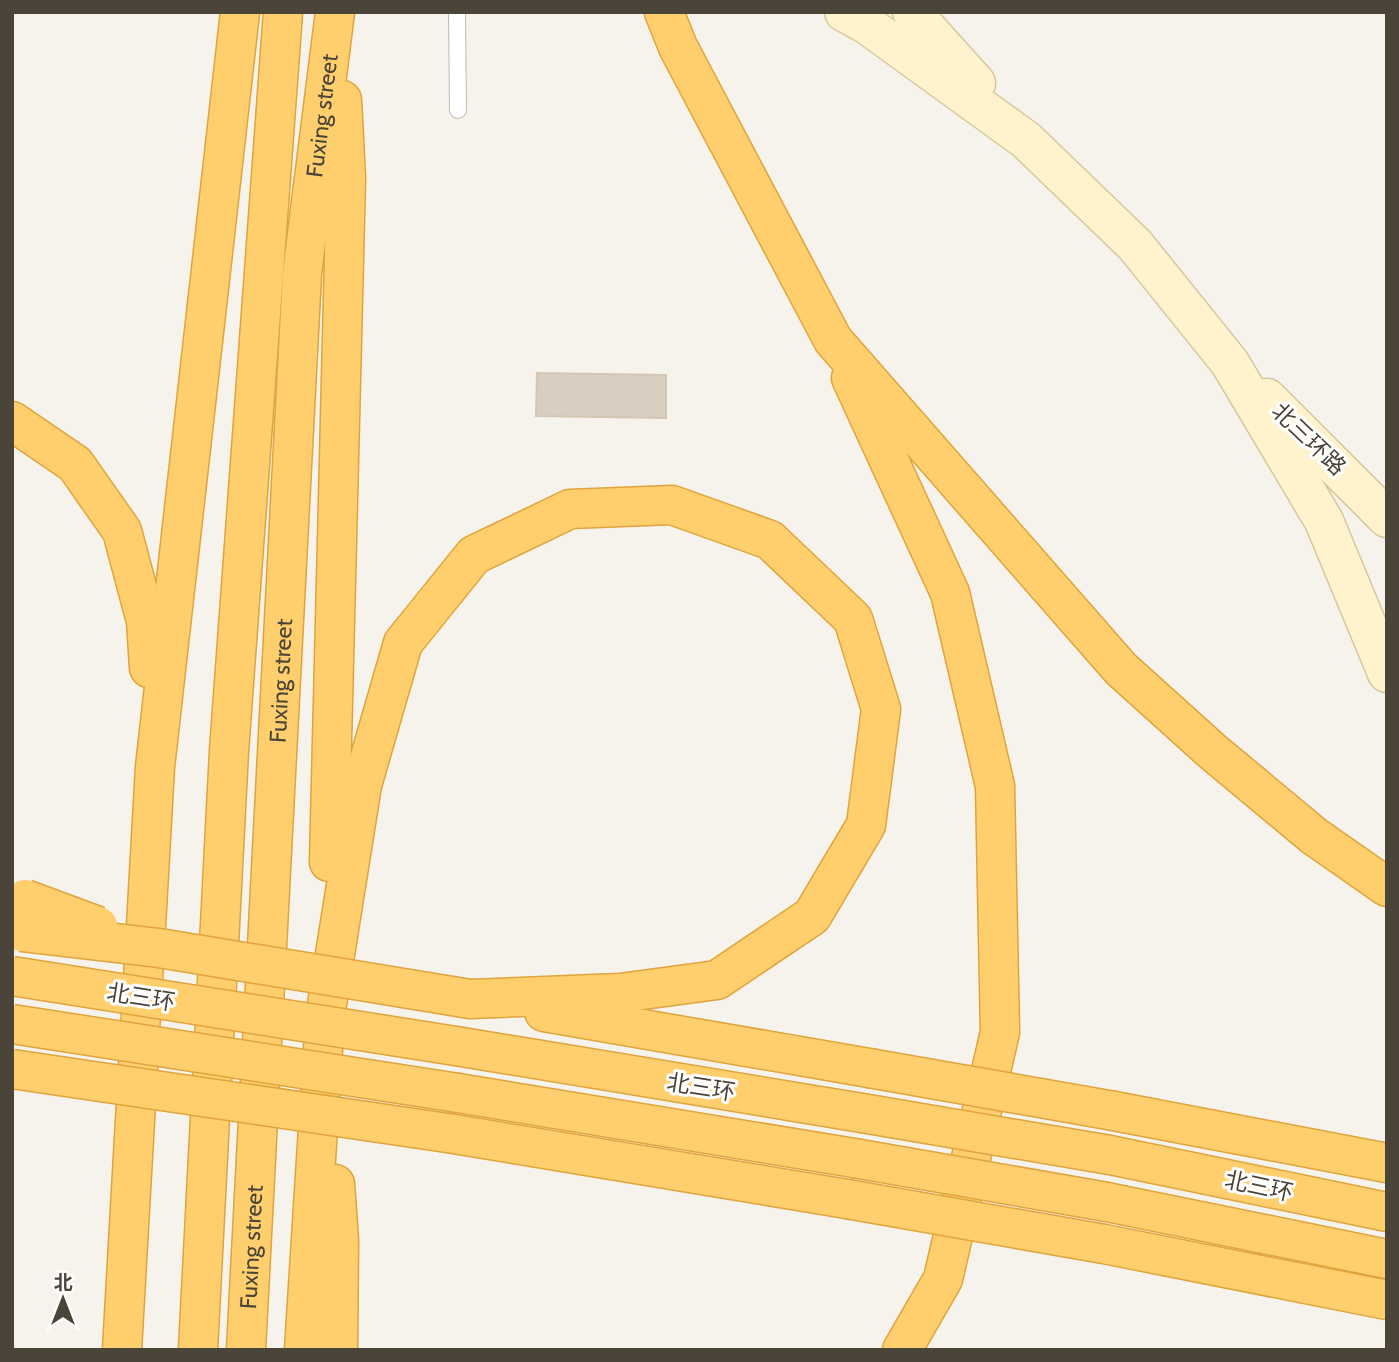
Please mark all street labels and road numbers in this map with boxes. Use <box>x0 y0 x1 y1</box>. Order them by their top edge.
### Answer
street label: Fuxing street <box>300 52 344 179</box>
street label: 北三环路 <box>1266 397 1352 481</box>
street label: Fuxing street <box>264 618 298 744</box>
street label: 北三环 <box>105 978 177 1016</box>
street label: 北三环 <box>665 1068 737 1106</box>
street label: 北三环 <box>1222 1165 1296 1207</box>
street label: Fuxing street <box>234 1184 269 1310</box>

